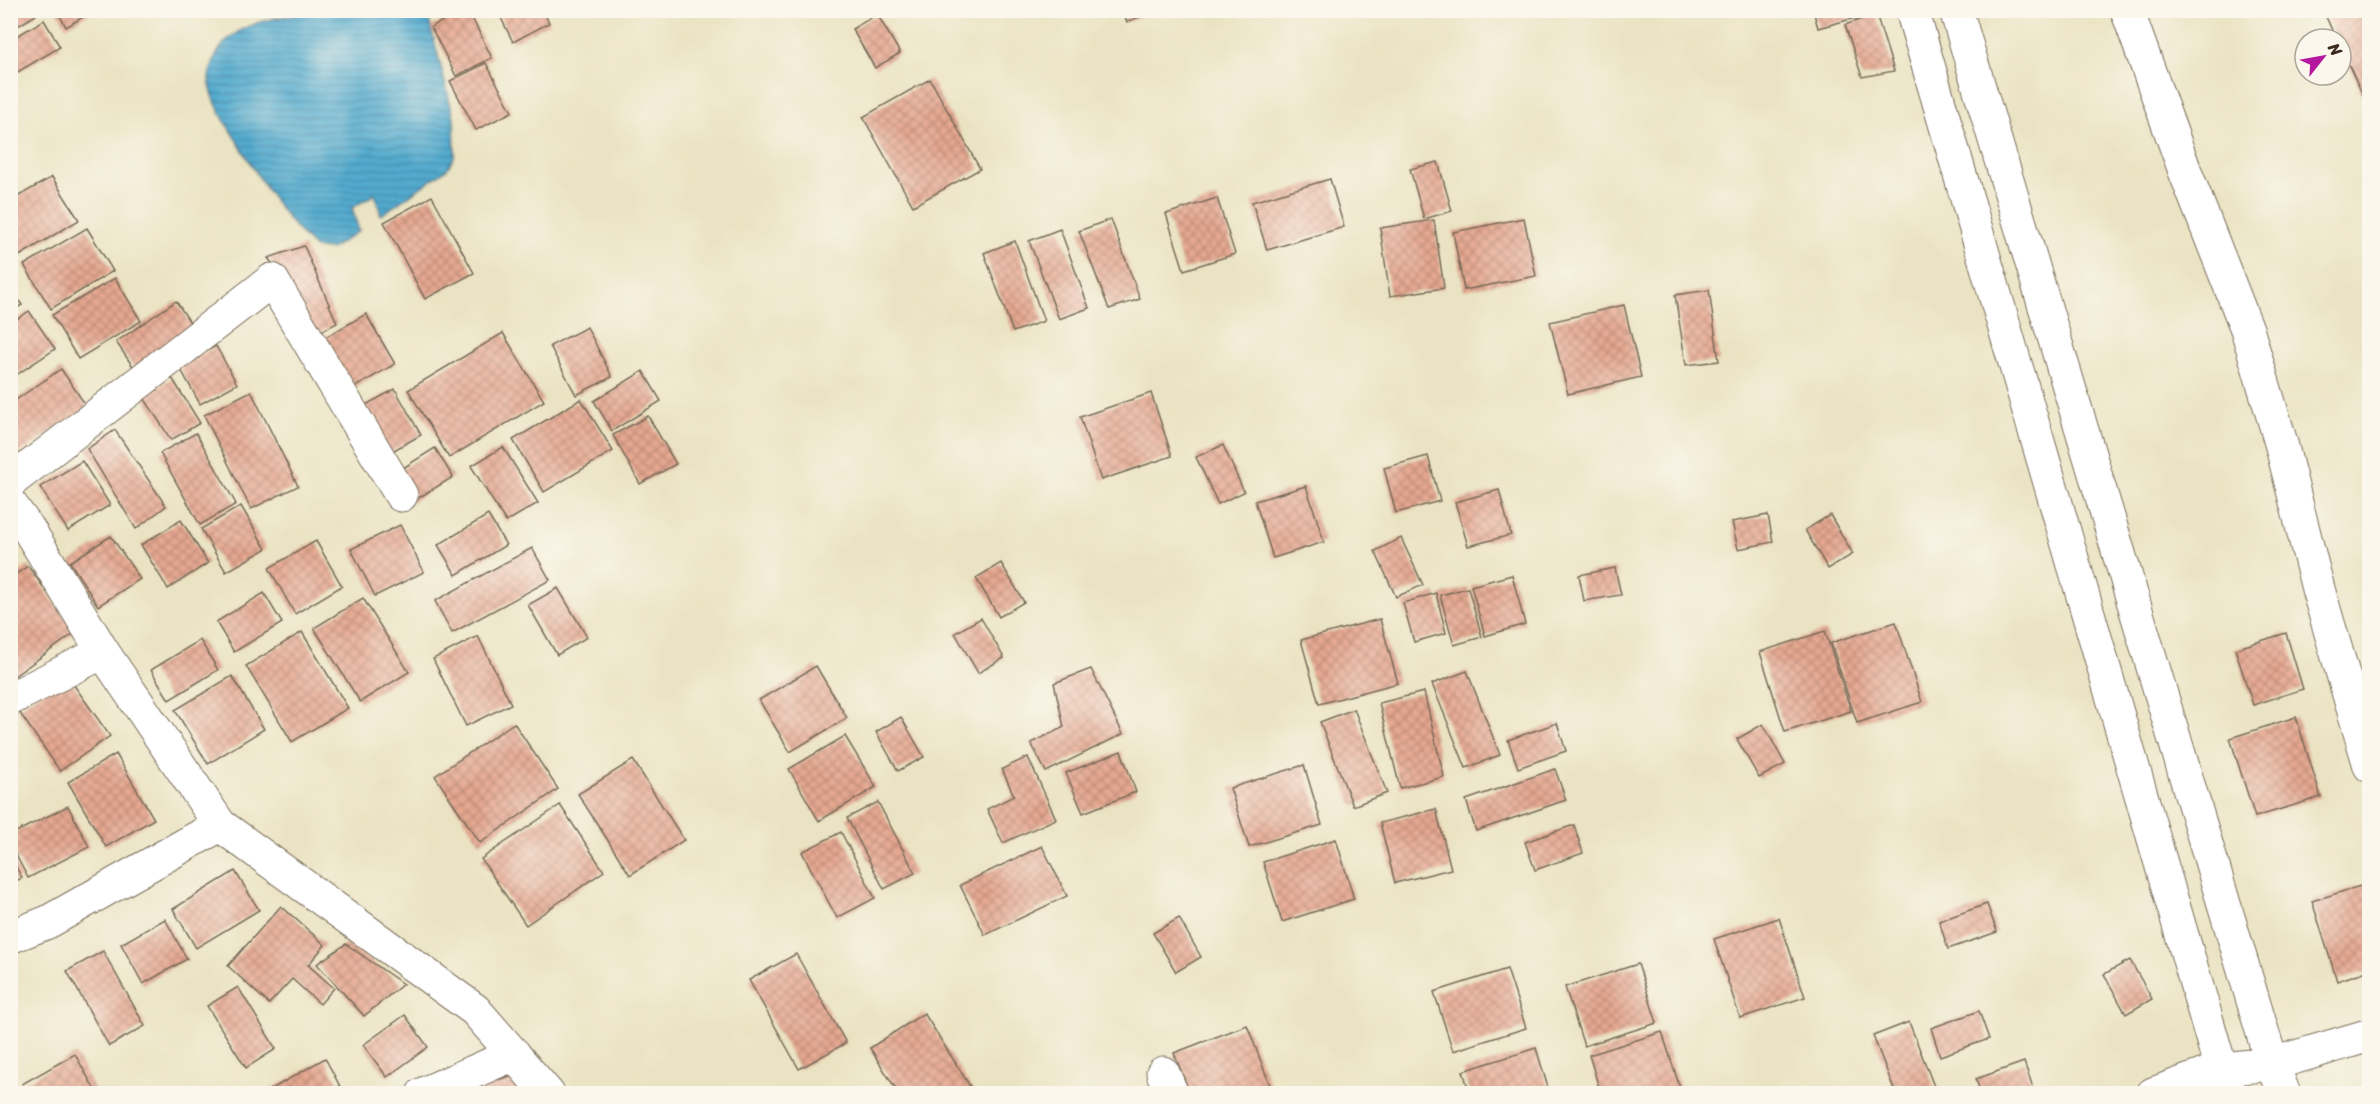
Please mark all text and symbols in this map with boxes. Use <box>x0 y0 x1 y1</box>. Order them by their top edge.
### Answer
north arrow <box>2293 27 2353 87</box>
text: N <box>2320 36 2351 63</box>

